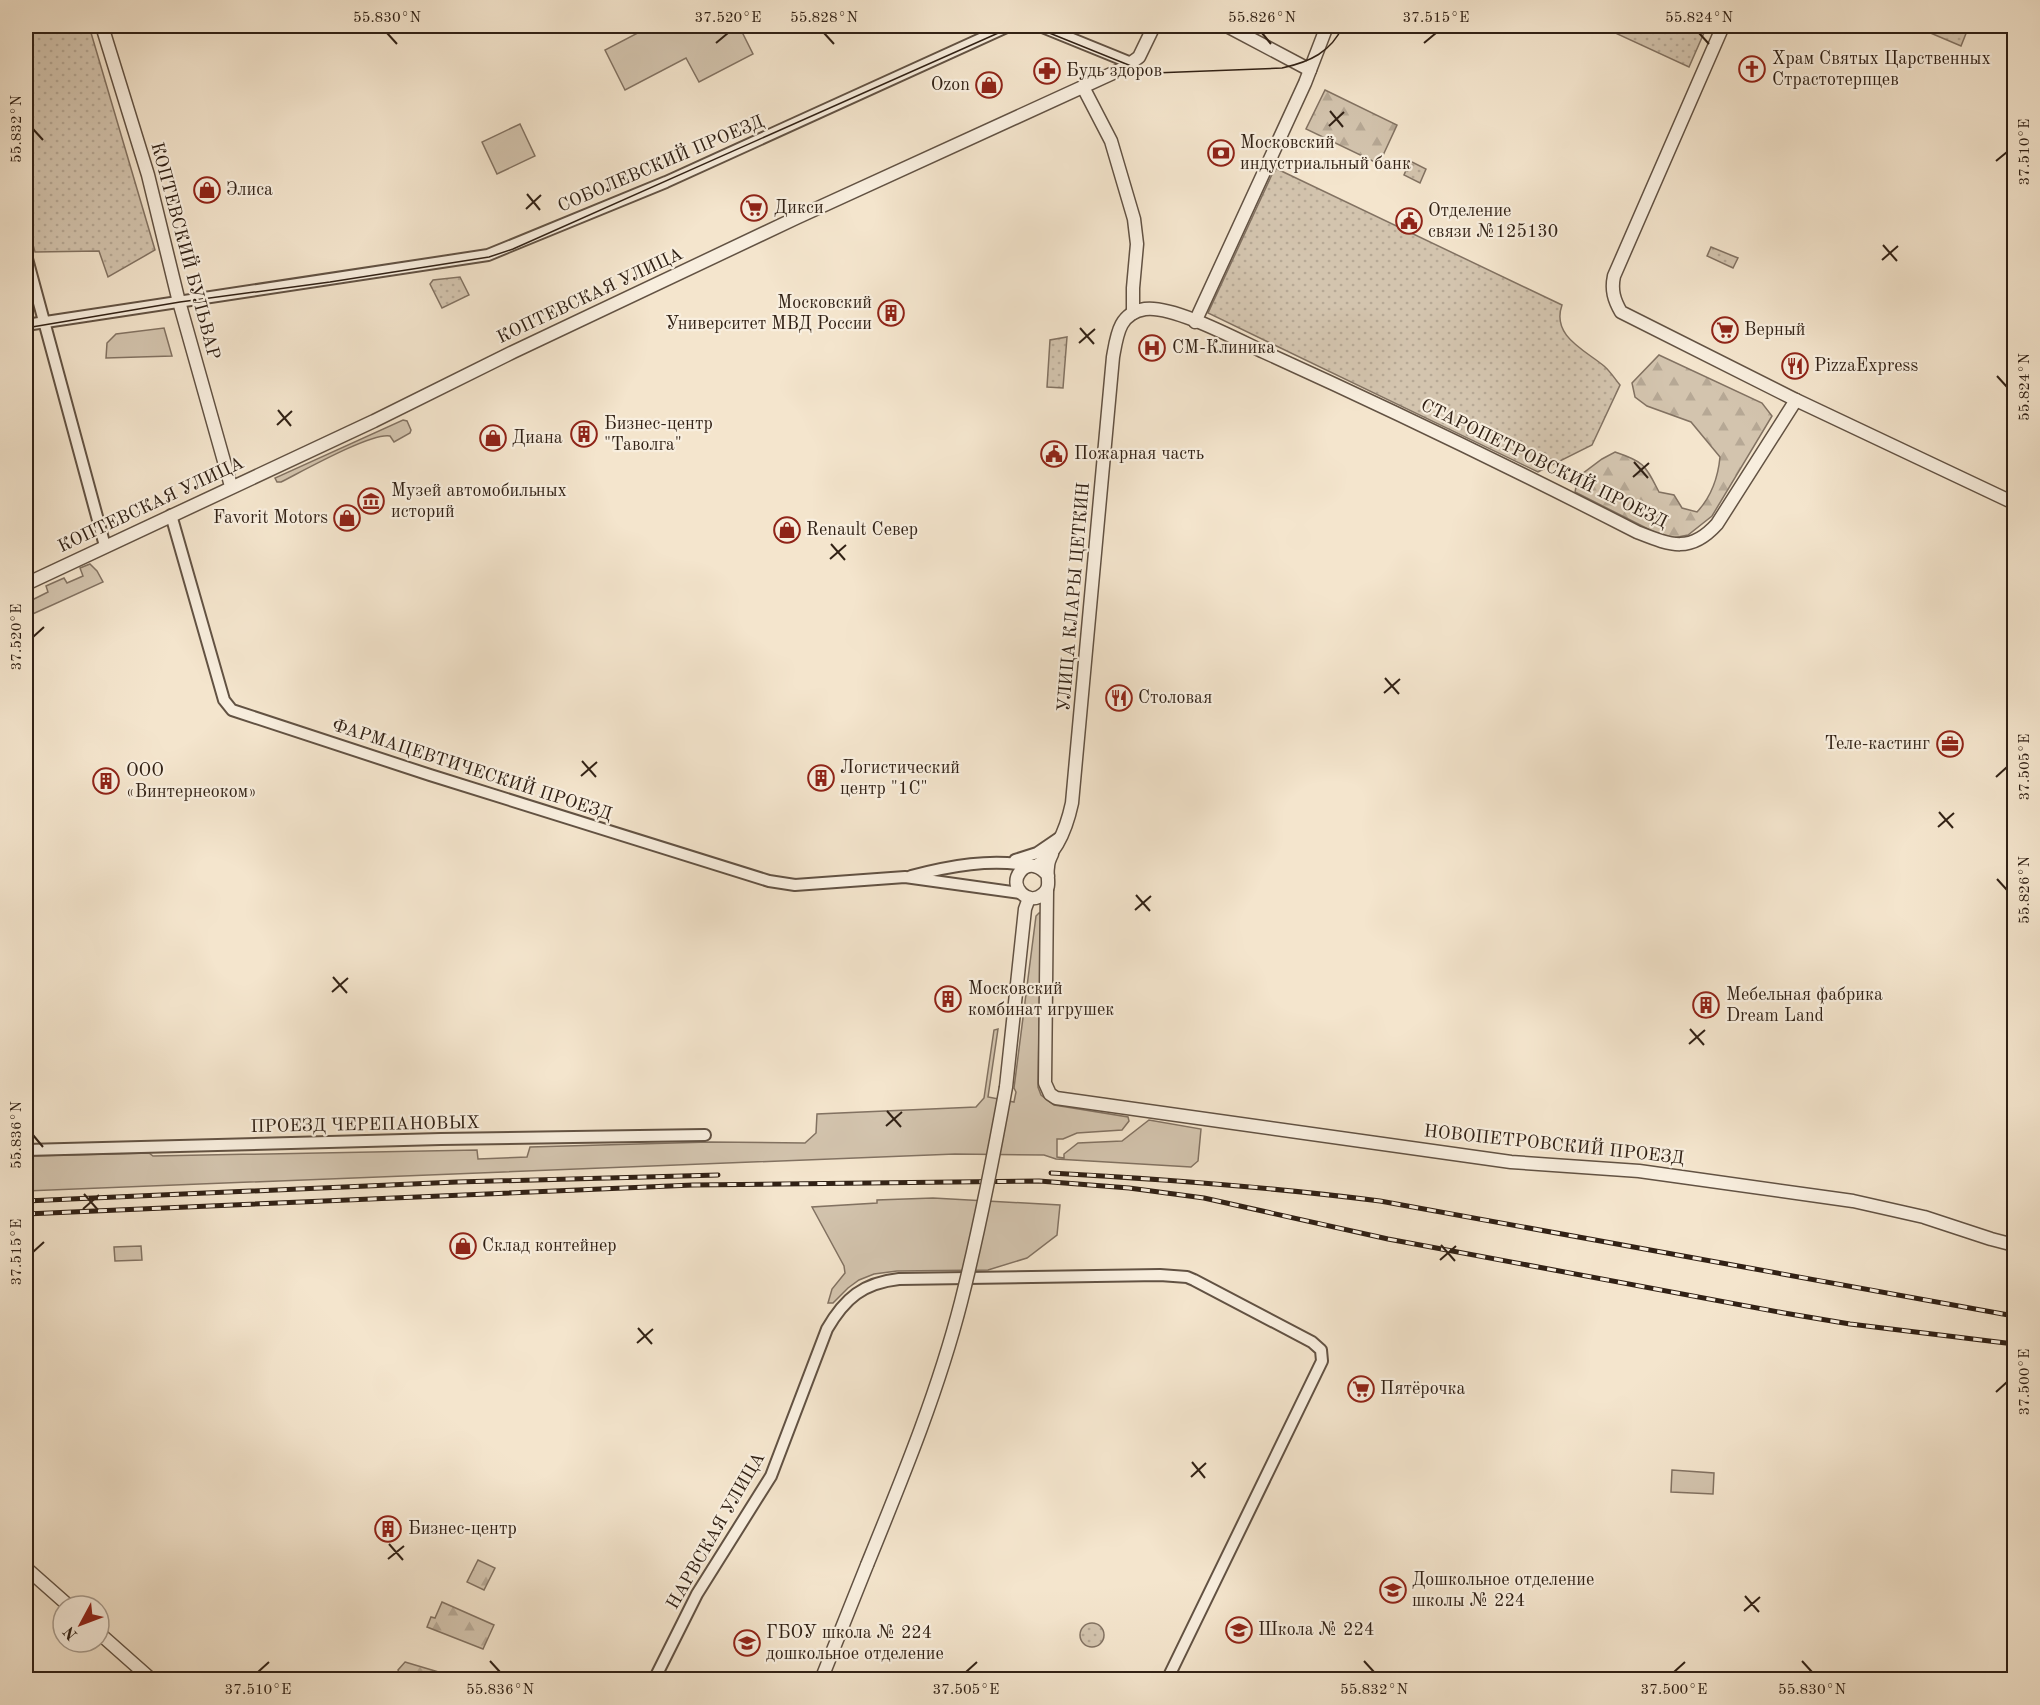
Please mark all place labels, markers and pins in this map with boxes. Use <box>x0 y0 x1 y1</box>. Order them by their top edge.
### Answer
place label: Храм Святых Царственных Страстотерпцев <box>1772 50 1991 89</box>
church icon: Храм Святых Царственных Страстотерпцев <box>1737 54 1767 84</box>
pharmacy icon: Будь здоров <box>1032 56 1062 86</box>
place label: Будь здоров <box>1066 62 1162 80</box>
shop icon: Ozon <box>974 70 1004 100</box>
place label: Ozon <box>931 76 970 94</box>
place label: Московский индустриальный банк <box>1240 134 1411 173</box>
bank icon: Московский индустриальный банк <box>1206 138 1236 168</box>
shop icon: Элиса <box>192 175 222 205</box>
place label: Элиса <box>226 181 273 199</box>
supermarket icon: Дикси <box>739 193 769 223</box>
place label: Дикси <box>774 199 824 217</box>
place label: Отделение связи №125130 <box>1428 202 1558 241</box>
public building icon: Отделение связи №125130 <box>1394 206 1424 236</box>
place label: Московский Университет МВД России <box>665 294 872 333</box>
building icon: Московский Университет МВД России <box>876 298 906 328</box>
supermarket icon: Верный <box>1710 315 1740 345</box>
place label: Верный <box>1744 321 1805 339</box>
hospital icon: СМ-Клиника <box>1137 333 1167 363</box>
place label: СМ-Клиника <box>1172 339 1275 357</box>
restaurant icon: PizzaExpress <box>1780 351 1810 381</box>
place label: PizzaExpress <box>1814 357 1918 375</box>
place label: Бизнес-центр "Таволга" <box>604 415 713 454</box>
building icon: Бизнес-центр "Таволга" <box>569 419 599 449</box>
shop icon: Диана <box>478 423 508 453</box>
place label: Диана <box>512 429 563 447</box>
public building icon: Пожарная часть <box>1039 439 1069 469</box>
place label: Пожарная часть <box>1074 445 1204 463</box>
place label: Музей автомобильных историй <box>391 482 567 521</box>
museum icon: Музей автомобильных историй <box>356 486 386 516</box>
shop icon: Favorit Motors <box>332 503 362 533</box>
place label: Favorit Motors <box>213 509 328 527</box>
shop icon: Renault Север <box>772 515 802 545</box>
place label: Renault Север <box>806 521 918 539</box>
restaurant icon: Столовая <box>1104 683 1134 713</box>
place label: Столовая <box>1138 689 1212 707</box>
office icon: Теле-кастинг <box>1935 729 1965 759</box>
place label: Теле-кастинг <box>1824 735 1930 753</box>
place label: Логистический центр "1С" <box>840 759 960 798</box>
place label: ООО «Винтернеоком» <box>126 762 257 801</box>
building icon: Логистический центр "1С" <box>806 763 836 793</box>
building icon: ООО «Винтернеоком» <box>91 766 121 796</box>
place label: Московский комбинат игрушек <box>968 980 1114 1019</box>
building icon: Московский комбинат игрушек <box>933 984 963 1014</box>
place label: Мебельная фабрика Dream Land <box>1726 986 1883 1025</box>
building icon: Мебельная фабрика Dream Land <box>1691 990 1721 1020</box>
shop icon: Склад контейнер <box>448 1231 478 1261</box>
place label: Склад контейнер <box>482 1237 617 1255</box>
supermarket icon: Пятёрочка <box>1346 1374 1376 1404</box>
place label: Пятёрочка <box>1380 1380 1466 1398</box>
building icon: Бизнес-центр <box>373 1514 403 1544</box>
place label: Бизнес-центр <box>408 1520 517 1538</box>
place label: Дошкольное отделение школы № 224 <box>1412 1571 1594 1610</box>
school or university icon: Дошкольное отделение школы № 224 <box>1378 1575 1408 1605</box>
school or university icon: Школа № 224 <box>1224 1615 1254 1645</box>
place label: Школа № 224 <box>1258 1621 1374 1639</box>
place label: ГБОУ школа № 224 дошкольное отделение <box>766 1624 944 1663</box>
school or university icon: ГБОУ школа № 224 дошкольное отделение <box>732 1628 762 1658</box>

